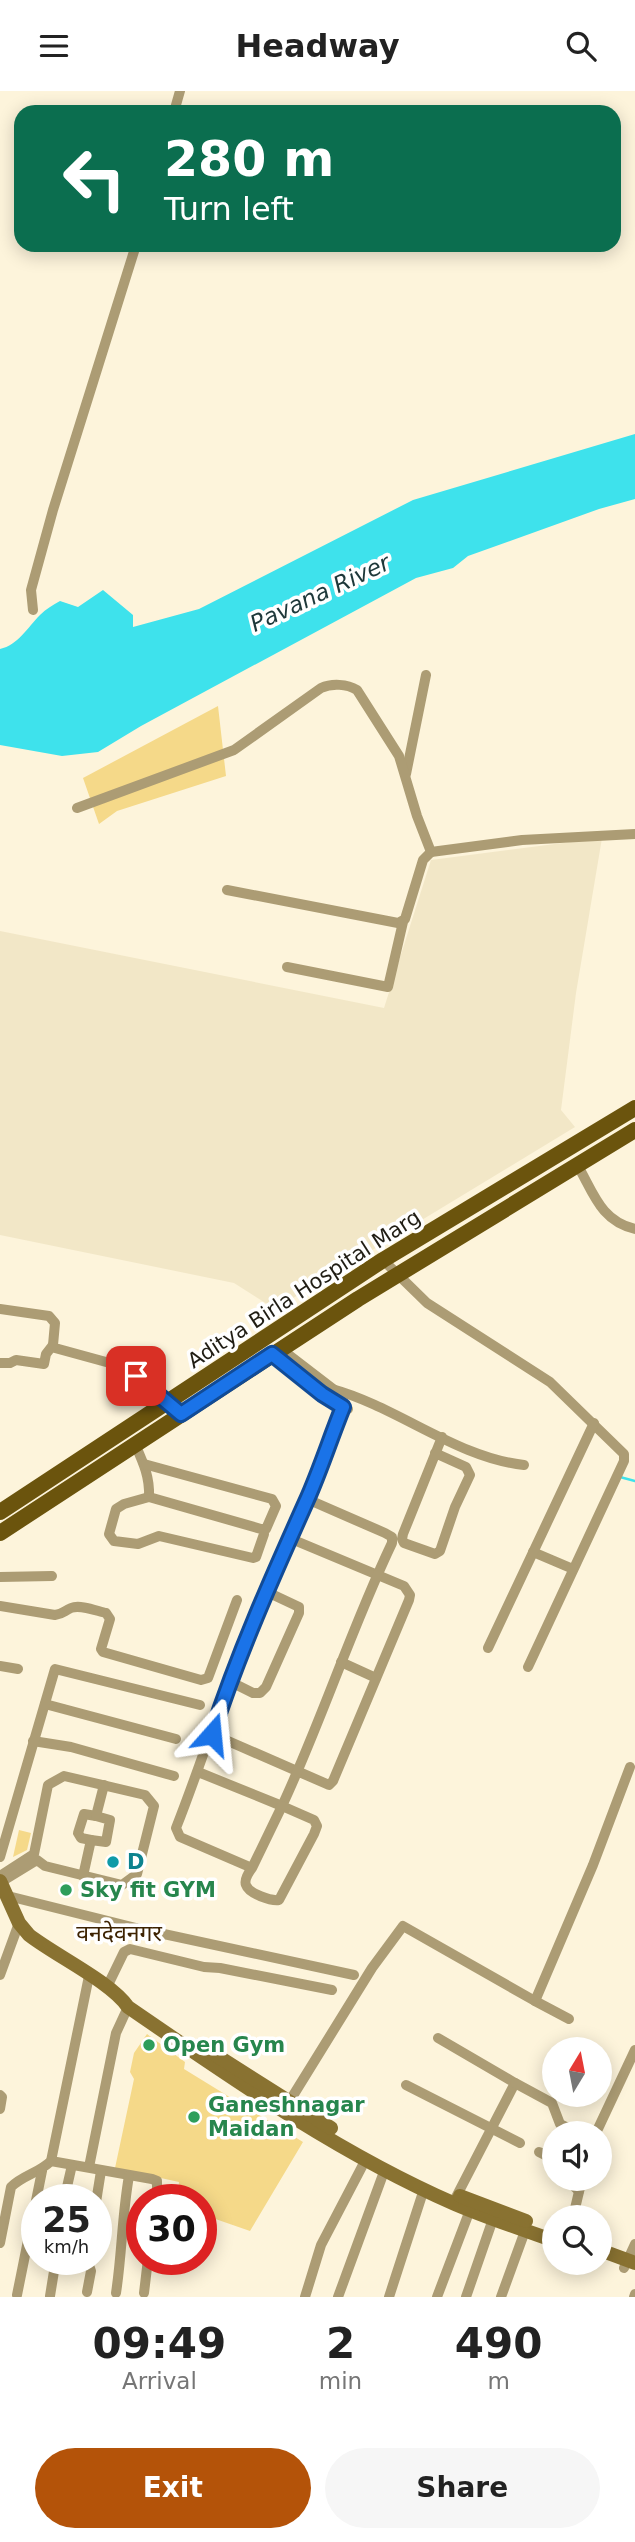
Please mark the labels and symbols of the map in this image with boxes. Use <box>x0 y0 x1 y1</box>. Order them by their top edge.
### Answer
water label: Pavana River <box>246 549 395 637</box>
street label: Aditya Birla Hospital Marg <box>183 1205 425 1373</box>
pin <box>106 1346 166 1406</box>
position arrow <box>175 1697 249 1771</box>
place label: D <box>127 1850 144 1874</box>
marker: D <box>105 1854 121 1870</box>
place label: Sky fit GYM <box>80 1878 216 1902</box>
marker: Sky fit GYM <box>58 1882 74 1898</box>
district label: वनदेवनगर <box>76 1920 162 1946</box>
place label: Open Gym <box>163 2033 285 2057</box>
marker: Open Gym <box>141 2037 157 2053</box>
north arrow <box>542 2037 612 2107</box>
place label: Ganeshnagar Maidan <box>208 2093 365 2141</box>
marker: Ganeshnagar Maidan <box>186 2109 202 2125</box>
speed limit sign: 30 <box>126 2184 217 2275</box>

